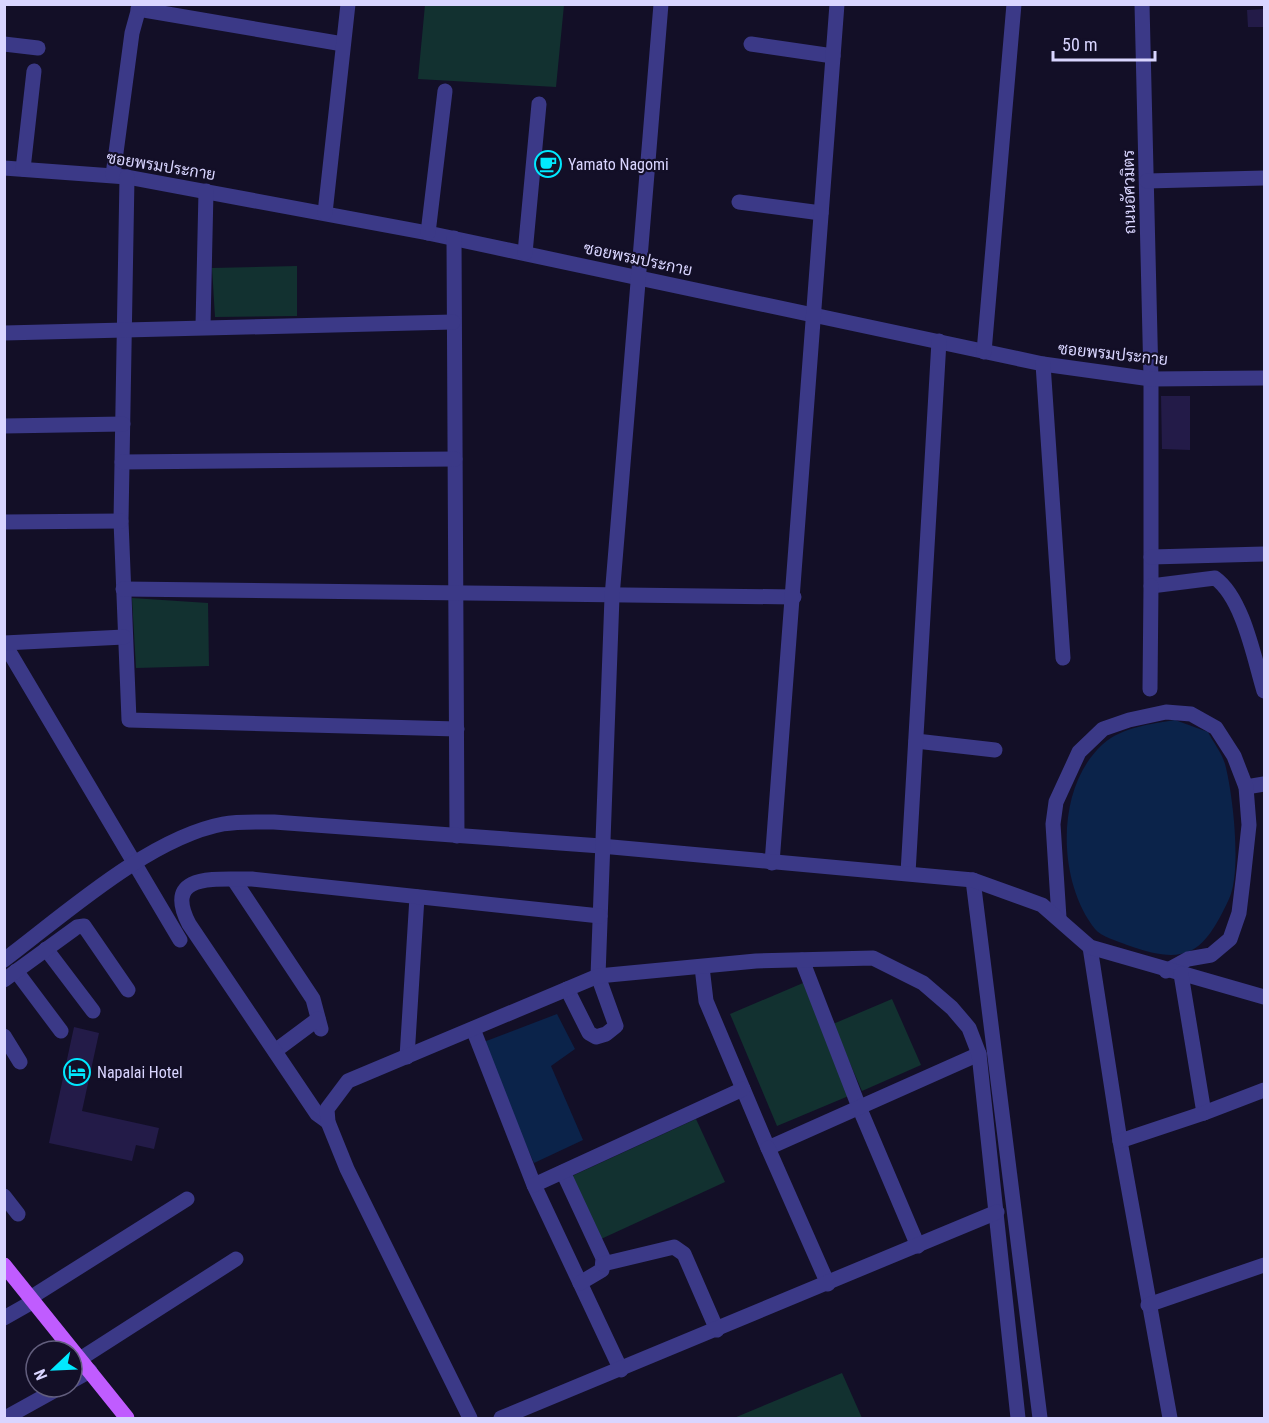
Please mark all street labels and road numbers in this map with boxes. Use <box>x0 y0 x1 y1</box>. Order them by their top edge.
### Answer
street label: ซอยพรมประกาย <box>105 148 217 184</box>
street label: ถนนอัศวมิตร <box>1118 150 1139 234</box>
street label: ซอยพรมประกาย <box>582 238 694 280</box>
street label: ซอยพรมประกาย <box>1057 339 1169 369</box>

